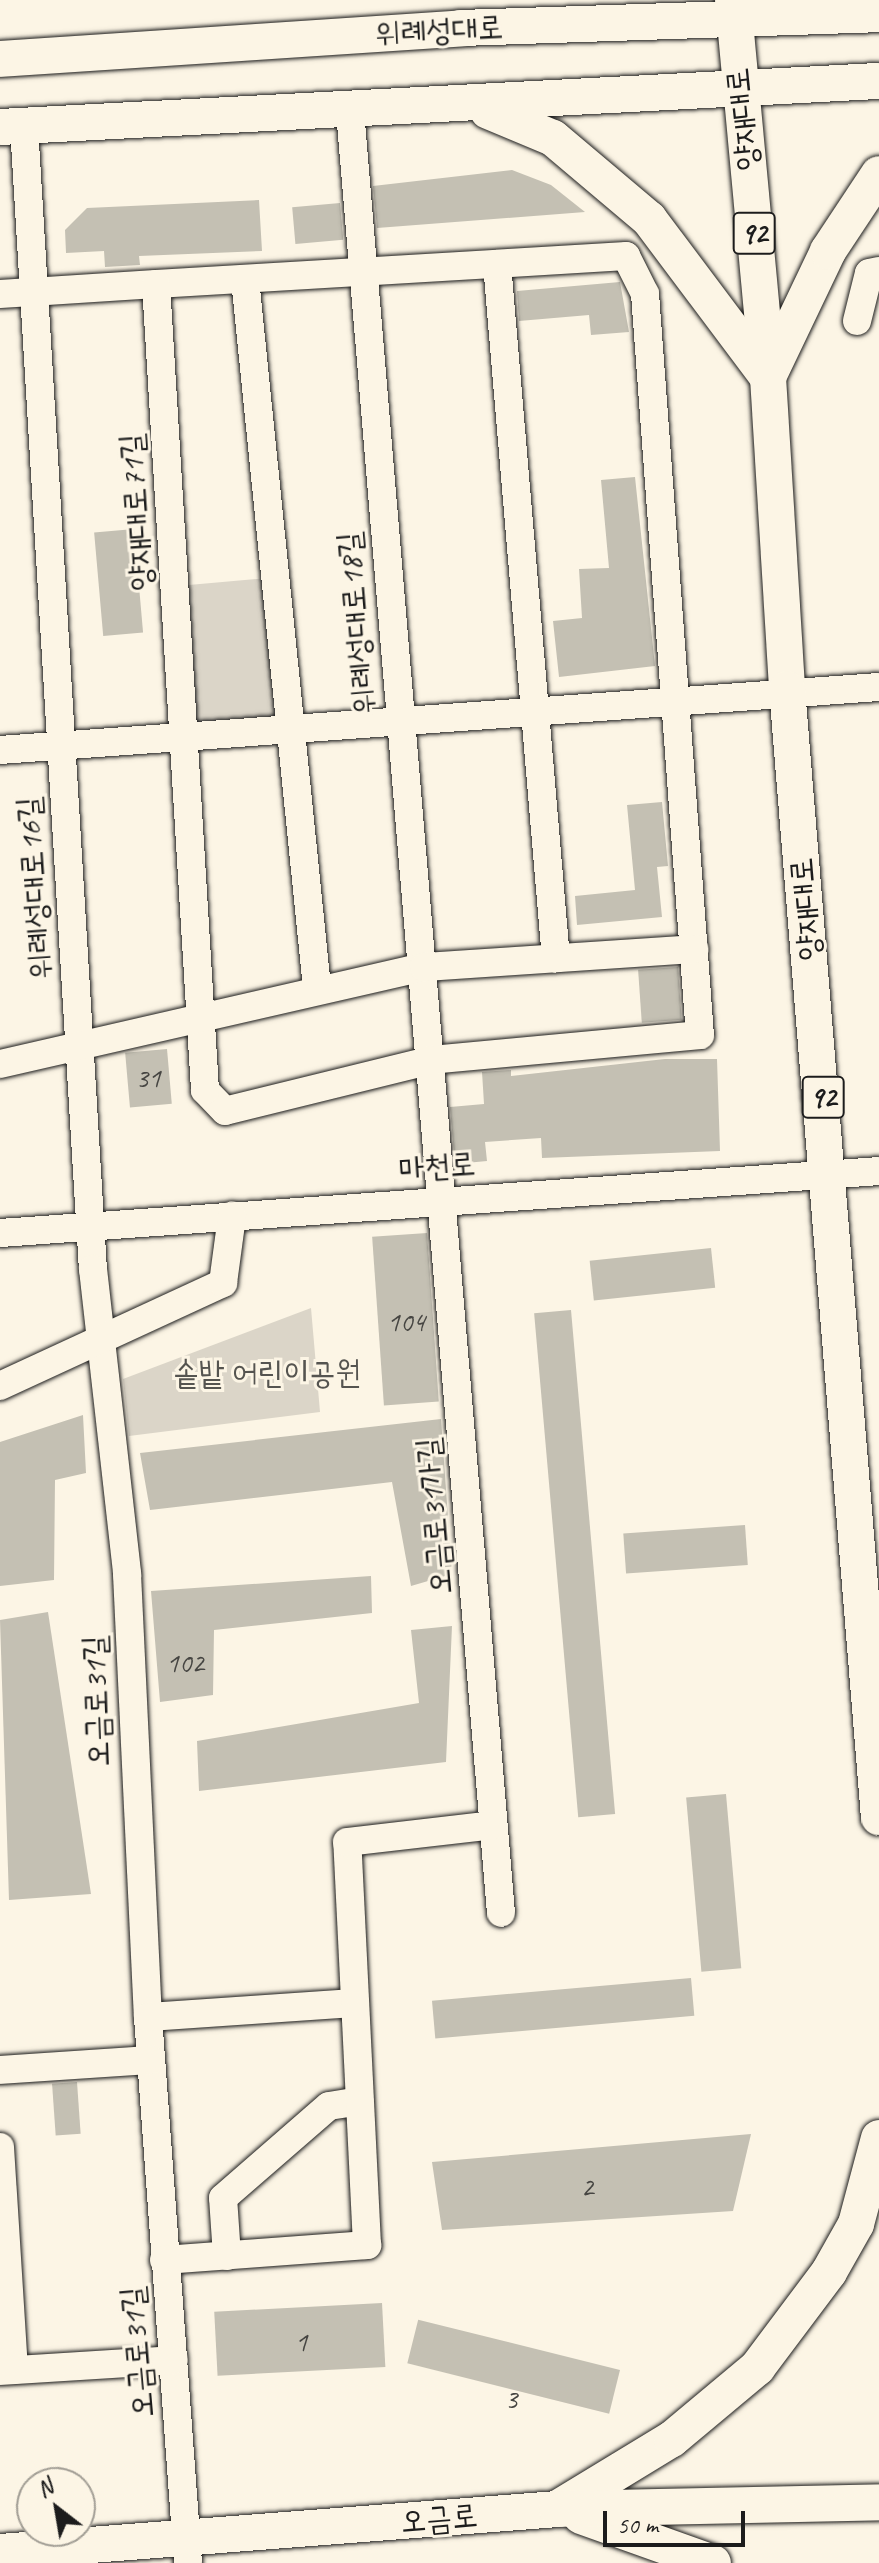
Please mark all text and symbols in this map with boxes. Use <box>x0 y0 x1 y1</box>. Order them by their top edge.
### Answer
street label: 위례성대로 <box>374 8 504 54</box>
street label: 양재대로 <box>719 66 767 172</box>
road number: 92 <box>732 207 776 259</box>
street label: 양재대로71길 <box>112 432 162 592</box>
street label: 위례성대로18길 <box>330 530 384 716</box>
street label: 위례성대로16길 <box>9 795 61 981</box>
street label: 양재대로 <box>782 856 830 962</box>
house number: 31 <box>135 1061 161 1095</box>
road number: 92 <box>801 1071 845 1123</box>
street label: 마천로 <box>397 1145 477 1189</box>
house number: 104 <box>387 1305 425 1339</box>
park label: 솥밭 어린이공원 <box>173 1354 361 1392</box>
street label: 오금로31가길 <box>409 1436 461 1596</box>
street label: 오금로31길 <box>76 1634 118 1768</box>
house number: 102 <box>166 1646 204 1680</box>
house number: 2 <box>581 2170 593 2204</box>
street label: 오금로31길 <box>113 2285 163 2419</box>
house number: 1 <box>295 2325 307 2359</box>
house number: 3 <box>505 2382 517 2416</box>
north arrow <box>16 2467 96 2547</box>
text: N <box>32 2473 58 2504</box>
scale bar <box>607 2495 749 2545</box>
street label: 오금로 <box>399 2497 479 2541</box>
text: 50 m <box>617 2510 658 2540</box>

